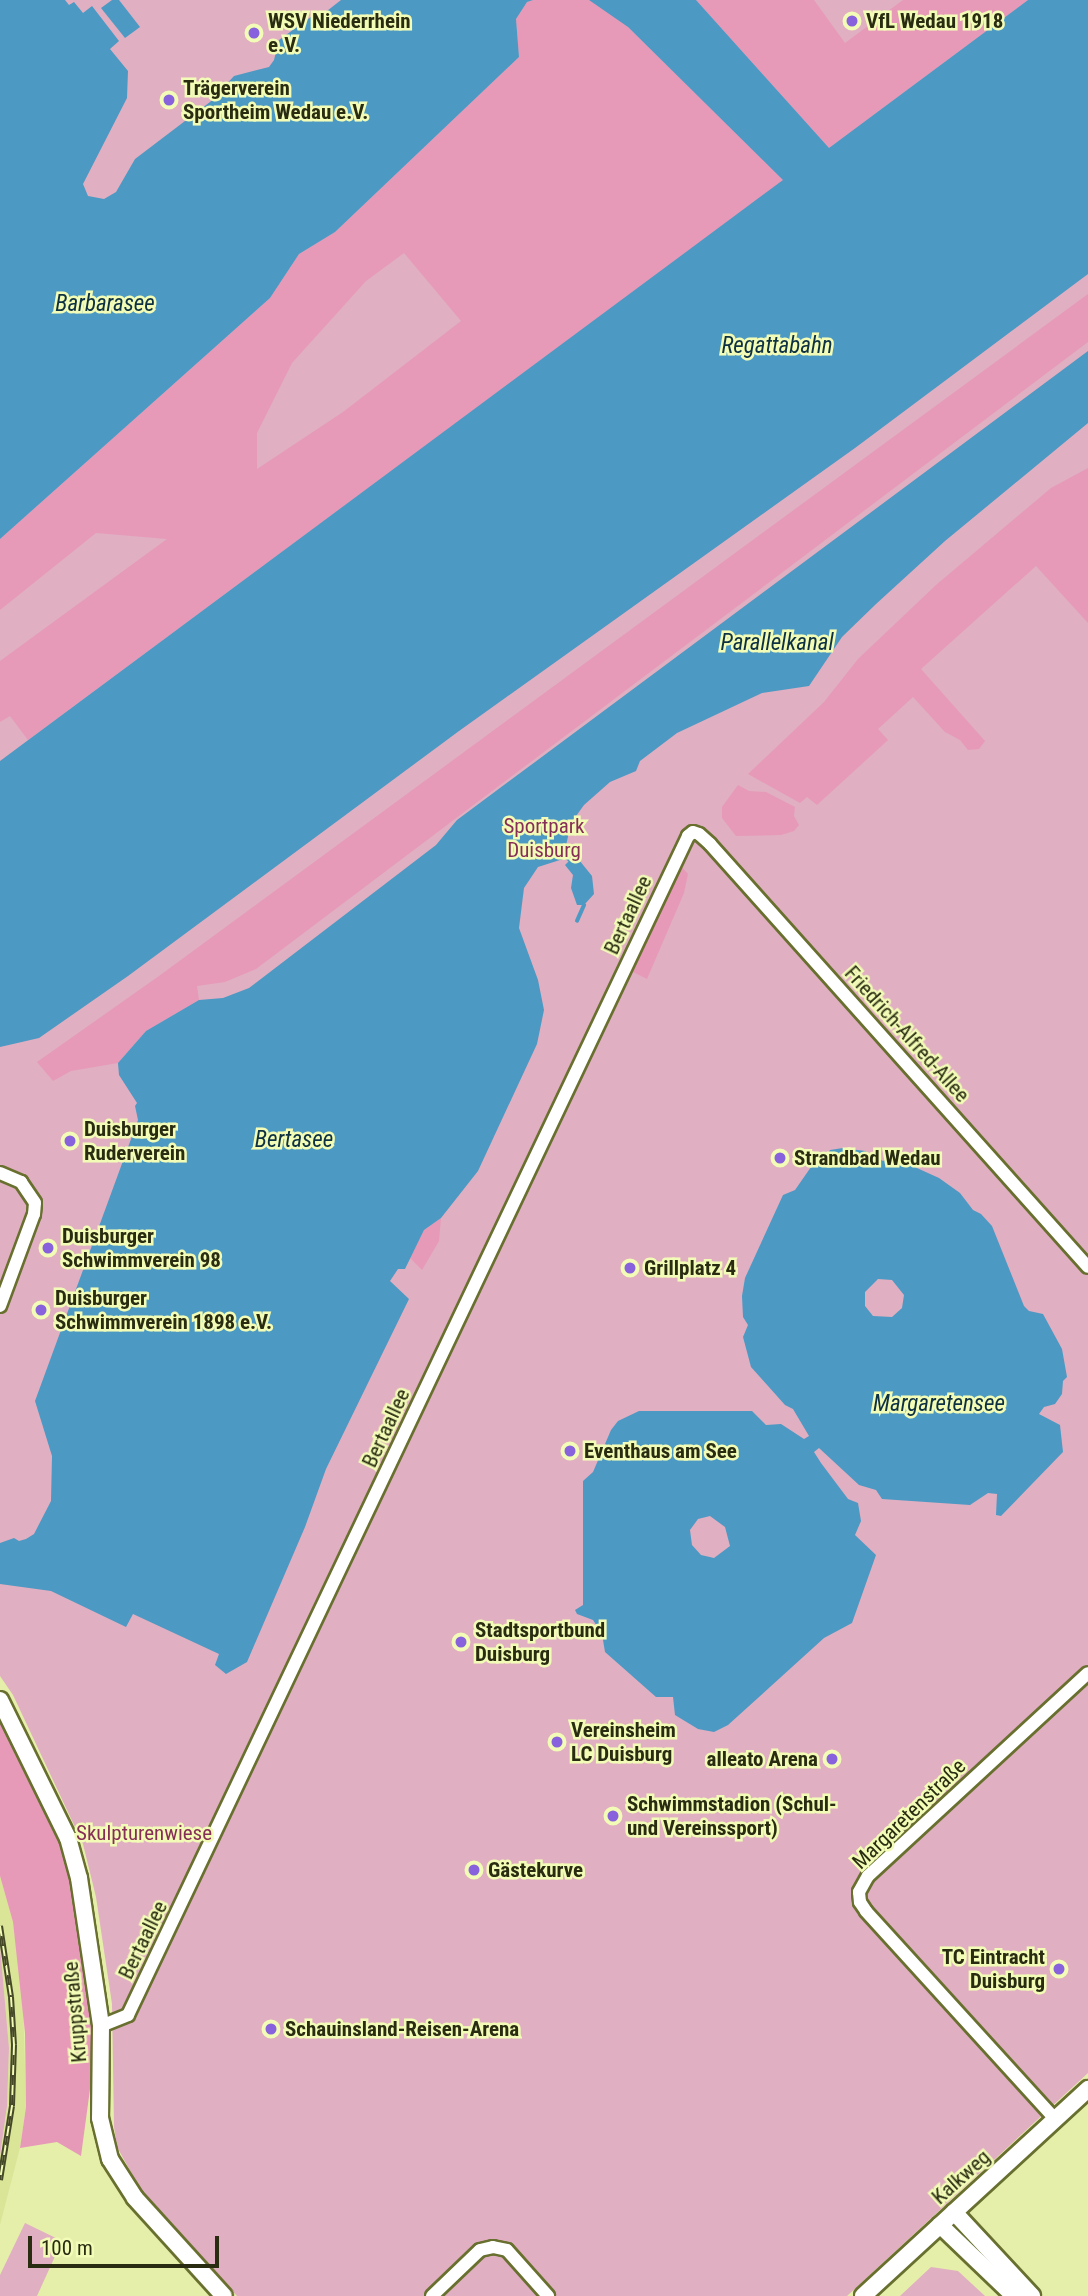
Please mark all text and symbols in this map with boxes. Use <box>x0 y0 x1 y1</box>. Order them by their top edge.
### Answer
place label: WSV Niederrhein e.V. <box>268 8 411 58</box>
place label: VfL Wedau 1918 <box>866 8 1003 34</box>
marker: VfL Wedau 1918 <box>844 13 860 29</box>
marker: WSV Niederrhein e.V. <box>246 25 262 41</box>
place label: Trägerverein Sportheim Wedau e.V. <box>183 75 368 125</box>
marker: Trägerverein Sportheim Wedau e.V. <box>161 92 177 108</box>
water label: Barbarasee <box>55 290 155 318</box>
water label: Regattabahn <box>721 332 833 360</box>
water label: Parallelkanal <box>720 629 834 657</box>
park label: Sportpark Duisburg <box>503 813 585 863</box>
street label: Bertaallee <box>599 872 657 958</box>
street label: Friedrich-Alfred-Allee <box>839 961 975 1107</box>
place label: Duisburger Ruderverein <box>84 1116 185 1166</box>
water label: Bertasee <box>255 1126 333 1154</box>
marker: Duisburger Ruderverein <box>62 1133 78 1149</box>
place label: Strandbad Wedau <box>794 1145 941 1171</box>
marker: Strandbad Wedau <box>772 1150 788 1166</box>
place label: Duisburger Schwimmverein 98 <box>62 1223 221 1273</box>
marker: Duisburger Schwimmverein 98 <box>40 1240 56 1256</box>
place label: Grillplatz 4 <box>644 1255 736 1281</box>
marker: Grillplatz 4 <box>622 1260 638 1276</box>
place label: Duisburger Schwimmverein 1898 e.V. <box>55 1285 272 1335</box>
marker: Duisburger Schwimmverein 1898 e.V. <box>33 1302 49 1318</box>
street label: Bertaallee <box>357 1385 415 1471</box>
water label: Margaretensee <box>873 1390 1005 1418</box>
place label: Eventhaus am See <box>584 1438 737 1464</box>
marker: Eventhaus am See <box>562 1443 578 1459</box>
place label: Stadtsportbund Duisburg <box>475 1617 605 1667</box>
marker: Stadtsportbund Duisburg <box>453 1634 469 1650</box>
place label: Vereinsheim LC Duisburg <box>571 1717 676 1767</box>
marker: Vereinsheim LC Duisburg <box>549 1734 565 1750</box>
place label: alleato Arena <box>707 1746 818 1772</box>
marker: alleato Arena <box>824 1751 840 1767</box>
street label: Margaretenstraße <box>847 1754 971 1874</box>
place label: Schwimmstadion (Schul- und Vereinssport) <box>627 1791 837 1841</box>
marker: Schwimmstadion (Schul- und Vereinssport) <box>605 1808 621 1824</box>
park label: Skulpturenwiese <box>76 1820 212 1846</box>
place label: Gästekurve <box>488 1857 583 1883</box>
marker: Gästekurve <box>466 1862 482 1878</box>
street label: Bertaallee <box>113 1897 173 1983</box>
place label: TC Eintracht Duisburg <box>942 1944 1045 1994</box>
street label: Kruppstraße <box>58 1960 92 2064</box>
marker: TC Eintracht Duisburg <box>1051 1961 1067 1977</box>
place label: Schauinsland-Reisen-Arena <box>285 2016 519 2042</box>
marker: Schauinsland-Reisen-Arena <box>263 2021 279 2037</box>
street label: Kalkweg <box>927 2144 995 2210</box>
scale bar <box>32 2222 222 2266</box>
text: 100 m <box>41 2236 93 2260</box>

